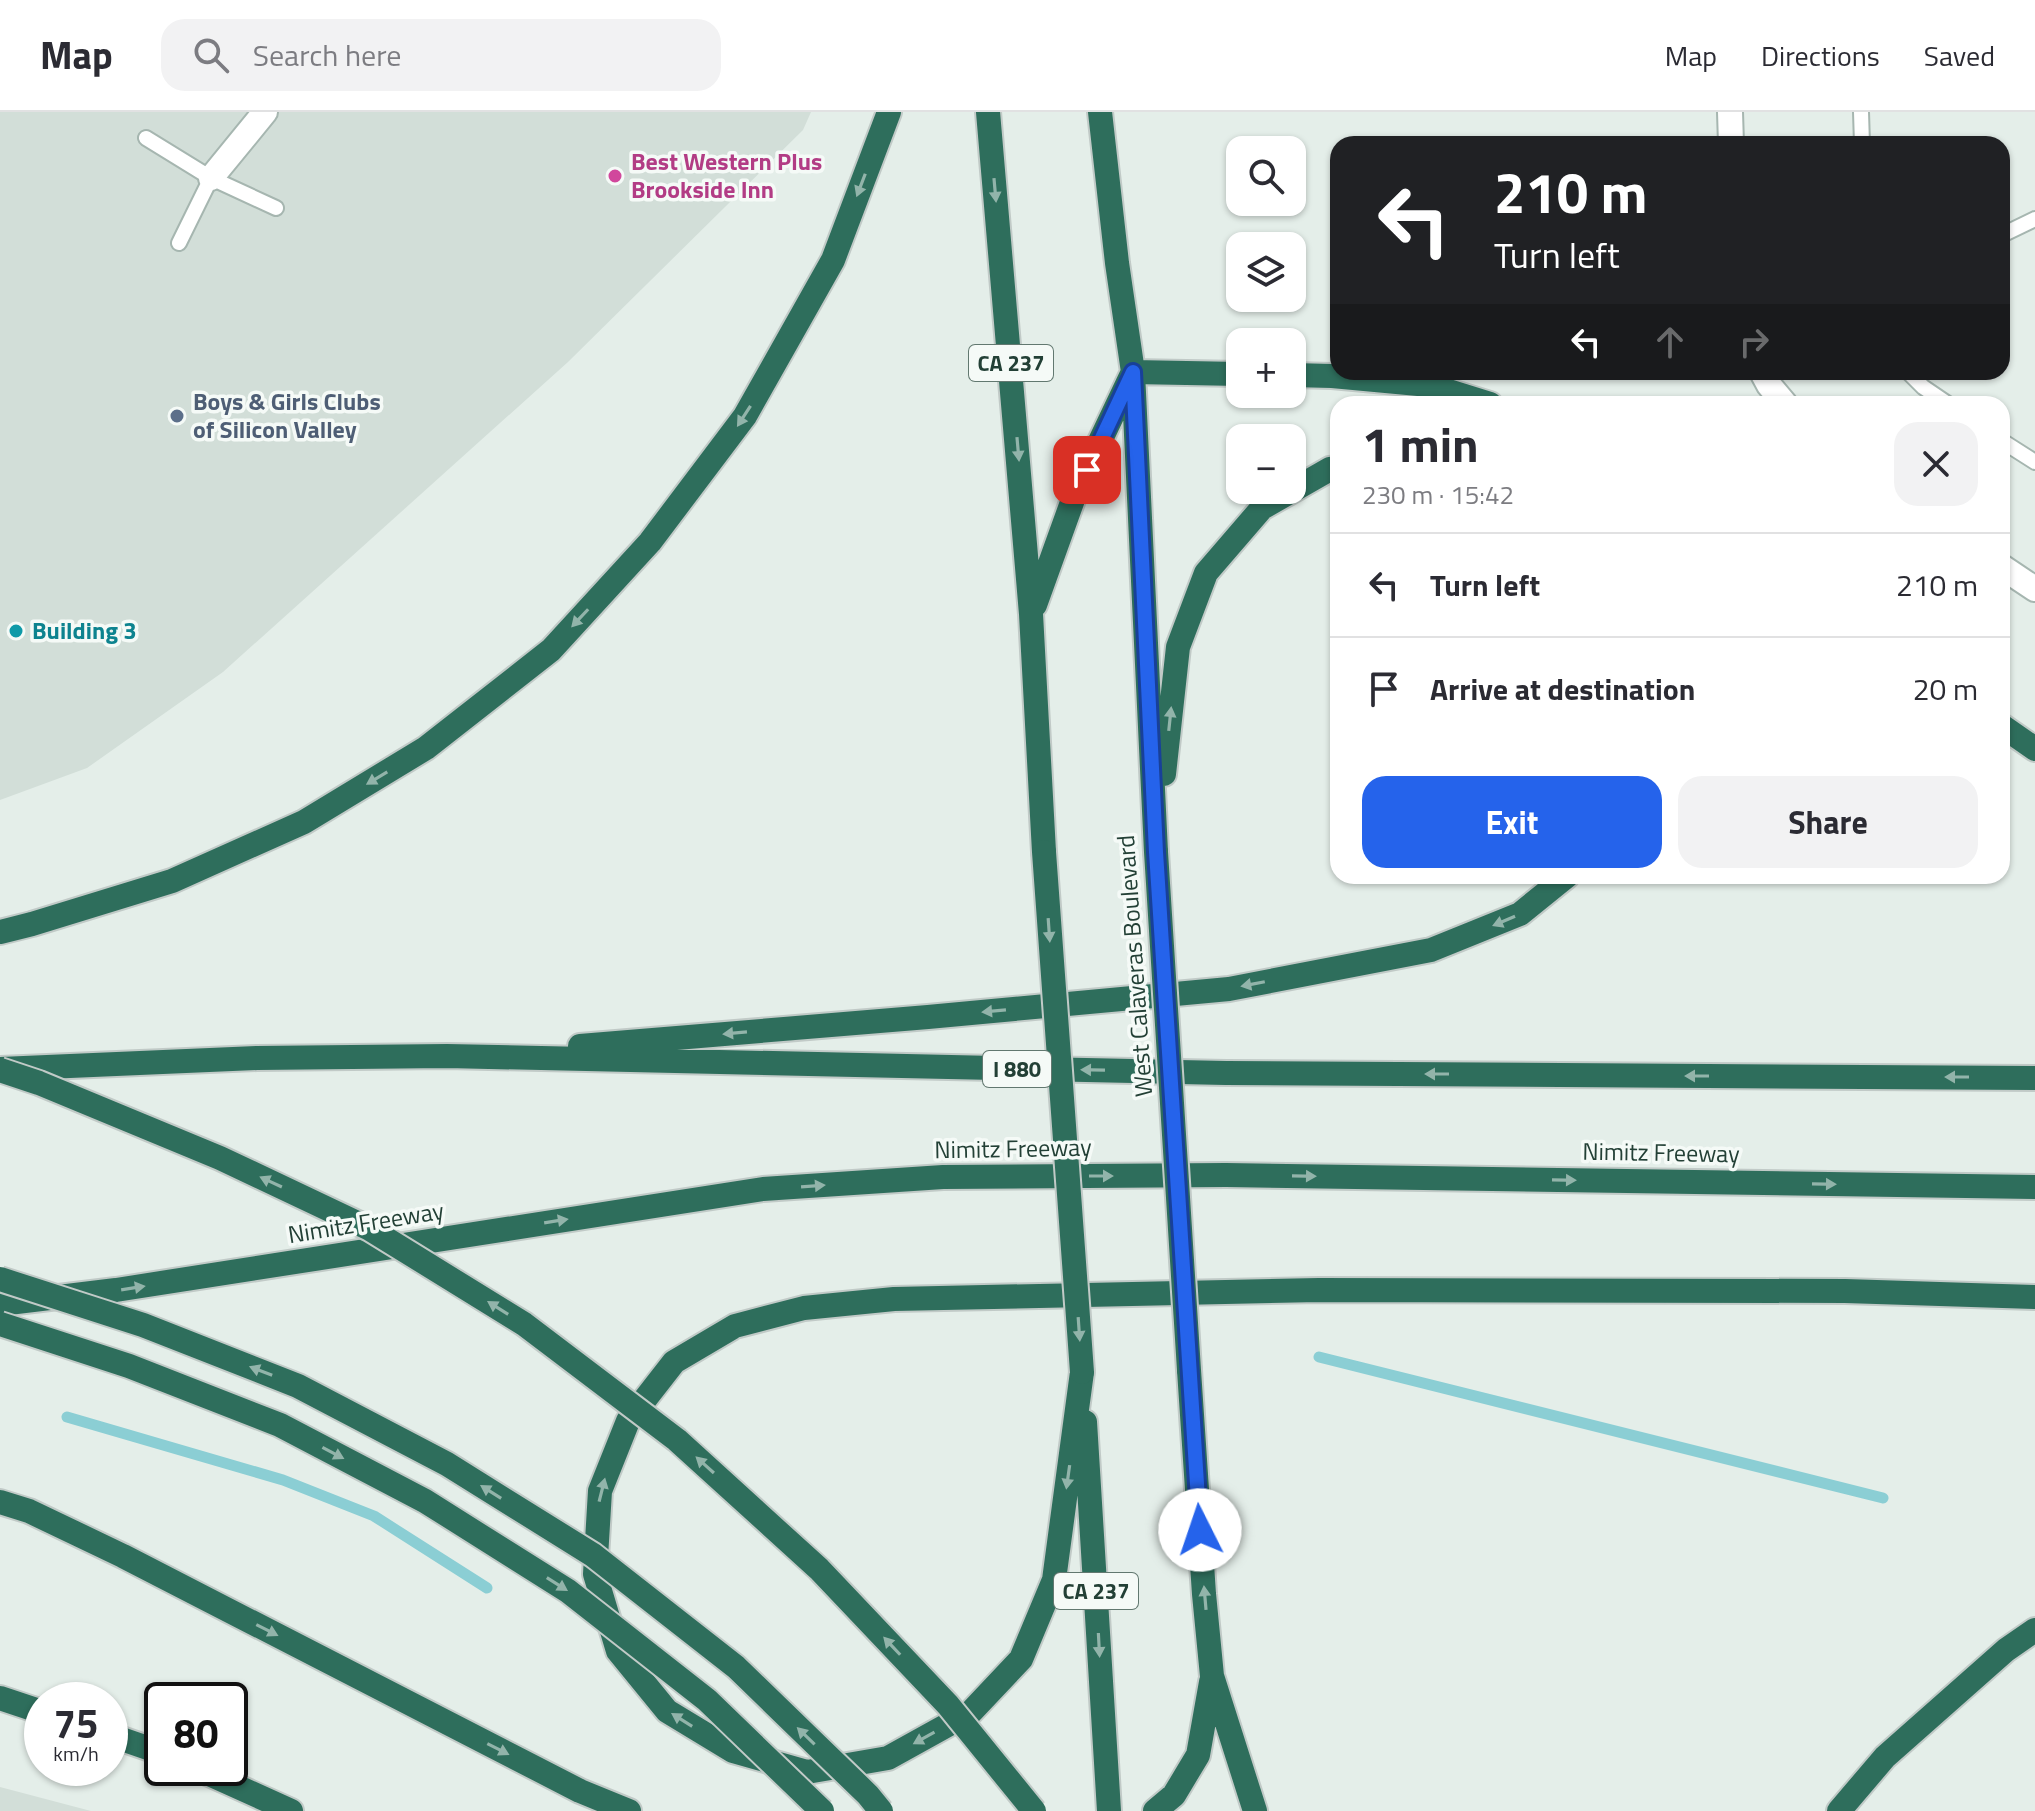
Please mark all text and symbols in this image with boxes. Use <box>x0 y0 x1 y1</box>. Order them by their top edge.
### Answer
search box <box>161 19 721 91</box>
text: Map <box>40 26 113 84</box>
text: Search here <box>253 32 402 78</box>
icon: search <box>189 33 233 77</box>
text: Map <box>1665 34 1717 77</box>
text: Directions <box>1761 34 1880 77</box>
text: Saved <box>1924 34 1995 77</box>
map controls <box>1226 136 1306 504</box>
button: search <box>1226 136 1306 216</box>
place label: Best Western Plus Brookside Inn <box>631 143 822 207</box>
text: 210 m <box>1494 150 1647 235</box>
marker: Best Western Plus Brookside Inn <box>606 167 624 185</box>
icon: left <box>1362 168 1466 272</box>
one-way arrow <box>854 173 867 197</box>
one-way arrow <box>989 178 1002 203</box>
text: Turn left <box>1494 227 1620 282</box>
button: layers <box>1226 232 1306 312</box>
icon: left <box>1564 320 1608 364</box>
icon: ahead <box>1648 320 1692 364</box>
icon: right <box>1732 320 1776 364</box>
button: + <box>1226 328 1306 408</box>
road number: CA 237 <box>969 345 1053 381</box>
place label: Boys & Girls Clubs of Silicon Valley <box>193 383 381 447</box>
one-way arrow <box>737 406 752 427</box>
marker: Boys & Girls Clubs of Silicon Valley <box>168 407 186 425</box>
text: 1 min <box>1362 408 1479 481</box>
button: close <box>1894 422 1978 506</box>
button: − <box>1226 424 1306 504</box>
pin <box>1053 436 1121 504</box>
one-way arrow <box>1012 437 1025 462</box>
icon: arrive <box>1065 448 1109 492</box>
text: 230 m · 15:42 <box>1362 475 1514 514</box>
text: Turn left <box>1430 562 1540 608</box>
text: 210 m <box>1896 562 1978 608</box>
icon: left <box>1362 563 1406 607</box>
one-way arrow <box>572 608 590 627</box>
place label: Building 3 <box>32 612 137 648</box>
marker: Building 3 <box>7 622 25 640</box>
text: Arrive at destination <box>1430 666 1695 712</box>
text: 20 m <box>1913 666 1978 712</box>
icon: arrive <box>1362 667 1406 711</box>
one-way arrow <box>1163 706 1176 731</box>
one-way arrow <box>366 771 388 785</box>
button: Exit <box>1362 776 1662 868</box>
button: Share <box>1678 776 1978 868</box>
street label: West Calaveras Boulevard <box>1107 834 1161 1098</box>
one-way arrow <box>1492 914 1515 927</box>
one-way arrow <box>1043 918 1056 943</box>
one-way arrow <box>1240 978 1265 991</box>
one-way arrow <box>981 1005 1006 1018</box>
one-way arrow <box>722 1027 747 1040</box>
road number: I 880 <box>983 1051 1051 1087</box>
one-way arrow <box>1080 1064 1105 1076</box>
one-way arrow <box>1424 1068 1449 1080</box>
one-way arrow <box>1684 1069 1709 1082</box>
one-way arrow <box>1944 1071 1969 1083</box>
street label: Nimitz Freeway <box>934 1129 1092 1167</box>
street label: Nimitz Freeway <box>1582 1133 1740 1171</box>
one-way arrow <box>1089 1170 1114 1182</box>
one-way arrow <box>1292 1170 1317 1182</box>
one-way arrow <box>1552 1174 1577 1186</box>
one-way arrow <box>260 1175 283 1189</box>
one-way arrow <box>1812 1178 1837 1190</box>
one-way arrow <box>801 1179 826 1192</box>
street label: Nimitz Freeway <box>285 1192 447 1252</box>
one-way arrow <box>544 1214 569 1227</box>
one-way arrow <box>121 1281 146 1293</box>
one-way arrow <box>487 1301 509 1315</box>
one-way arrow <box>1073 1317 1086 1342</box>
one-way arrow <box>249 1364 273 1377</box>
one-way arrow <box>322 1447 345 1460</box>
one-way arrow <box>696 1457 715 1475</box>
one-way arrow <box>1061 1465 1074 1490</box>
one-way arrow <box>597 1477 609 1502</box>
one-way arrow <box>481 1484 502 1499</box>
position arrow <box>1158 1488 1242 1572</box>
road number: CA 237 <box>1054 1573 1138 1609</box>
one-way arrow <box>547 1577 568 1592</box>
one-way arrow <box>1198 1585 1211 1610</box>
one-way arrow <box>255 1623 278 1636</box>
one-way arrow <box>1093 1633 1106 1658</box>
one-way arrow <box>883 1636 901 1655</box>
speed limit sign: 80 <box>144 1682 248 1786</box>
text: 75 <box>54 1693 98 1754</box>
one-way arrow <box>671 1713 693 1727</box>
one-way arrow <box>797 1727 816 1745</box>
one-way arrow <box>913 1731 935 1745</box>
text: km/h <box>53 1738 99 1769</box>
one-way arrow <box>487 1741 509 1755</box>

